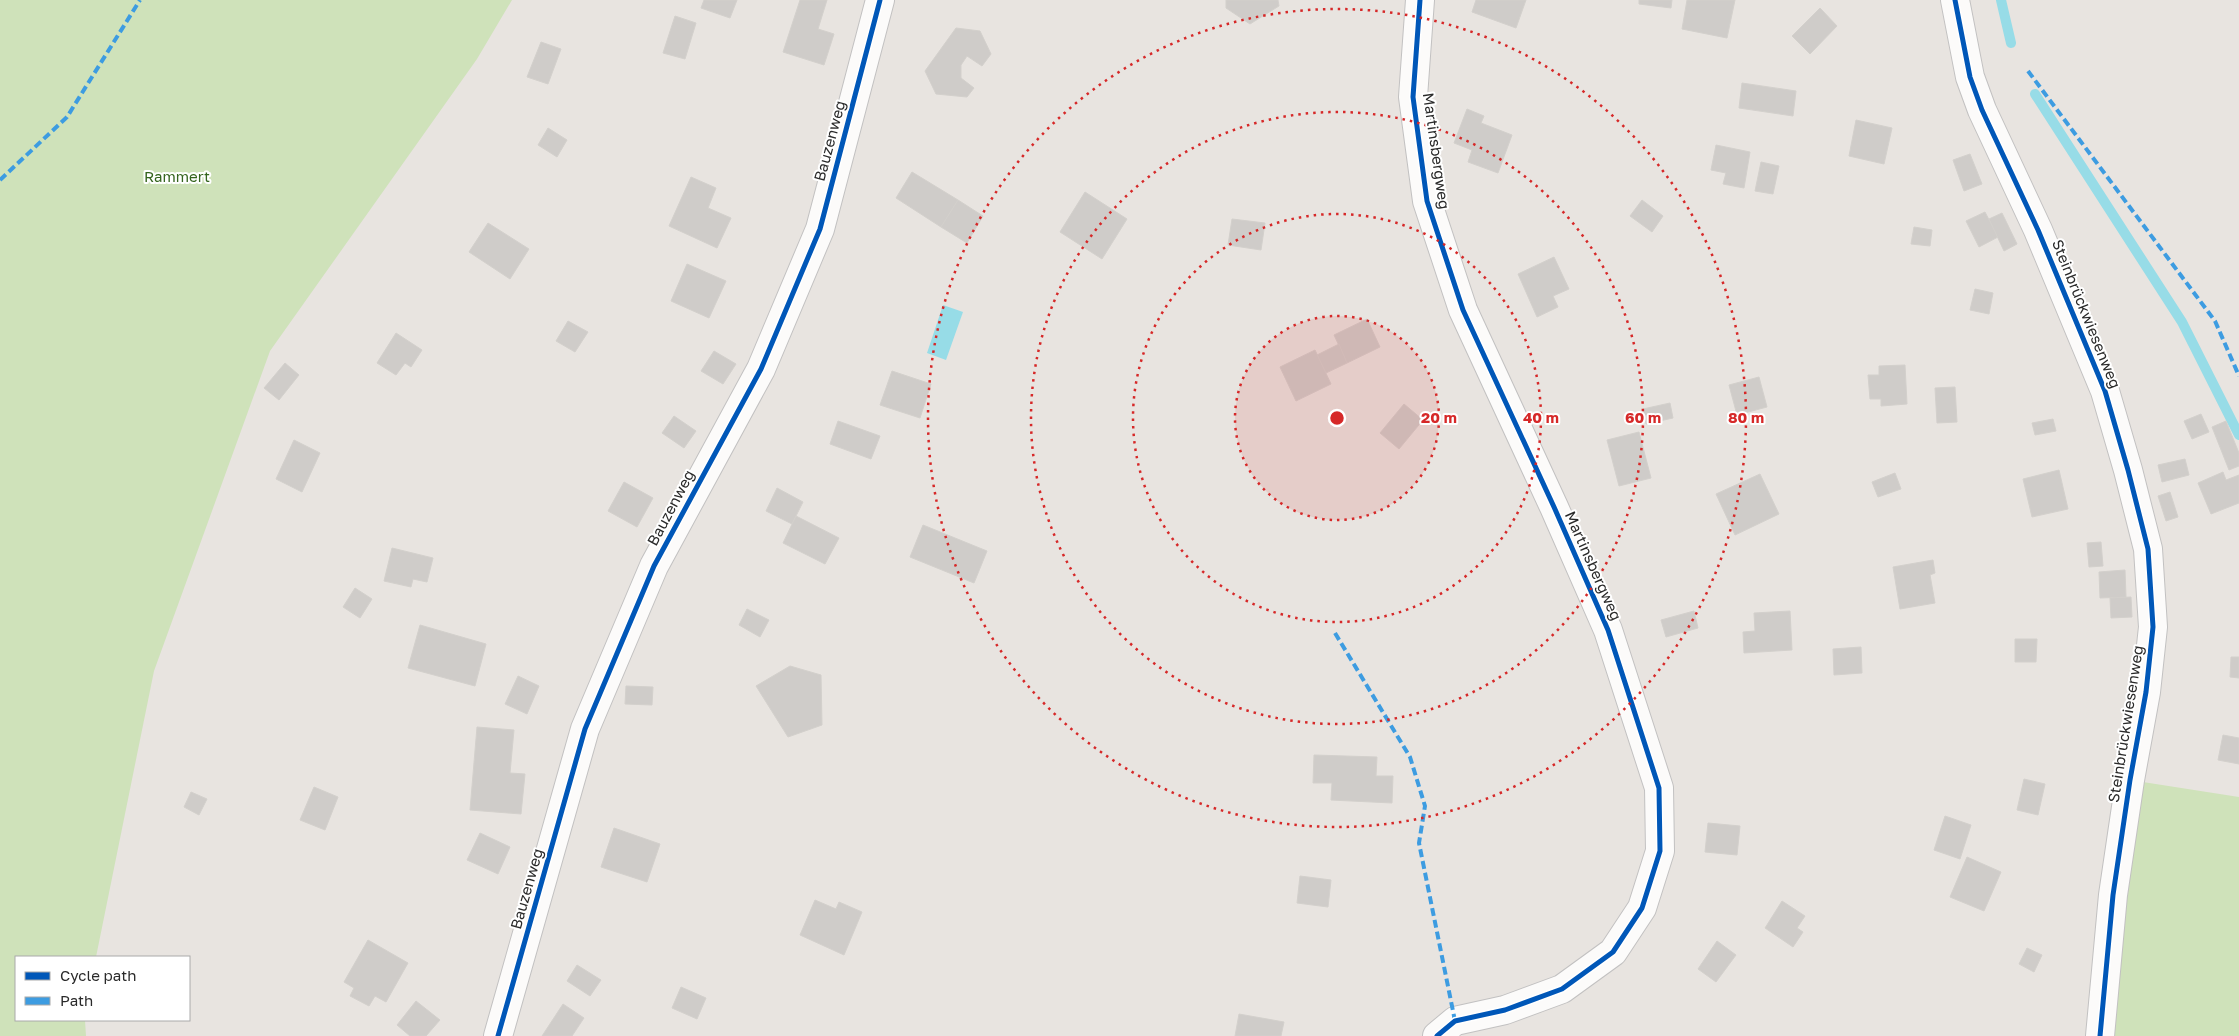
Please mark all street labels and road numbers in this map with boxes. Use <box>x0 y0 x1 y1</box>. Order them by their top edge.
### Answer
street label: Martinsbergweg <box>1420 91 1454 210</box>
street label: Bauzenweg <box>810 98 848 183</box>
street label: Steinbrückwiesenweg <box>2049 237 2125 391</box>
street label: Bauzenweg <box>643 467 698 548</box>
street label: Martinsbergweg <box>1562 508 1626 623</box>
street label: Steinbrückwiesenweg <box>2104 644 2146 804</box>
street label: Bauzenweg <box>506 846 546 931</box>

